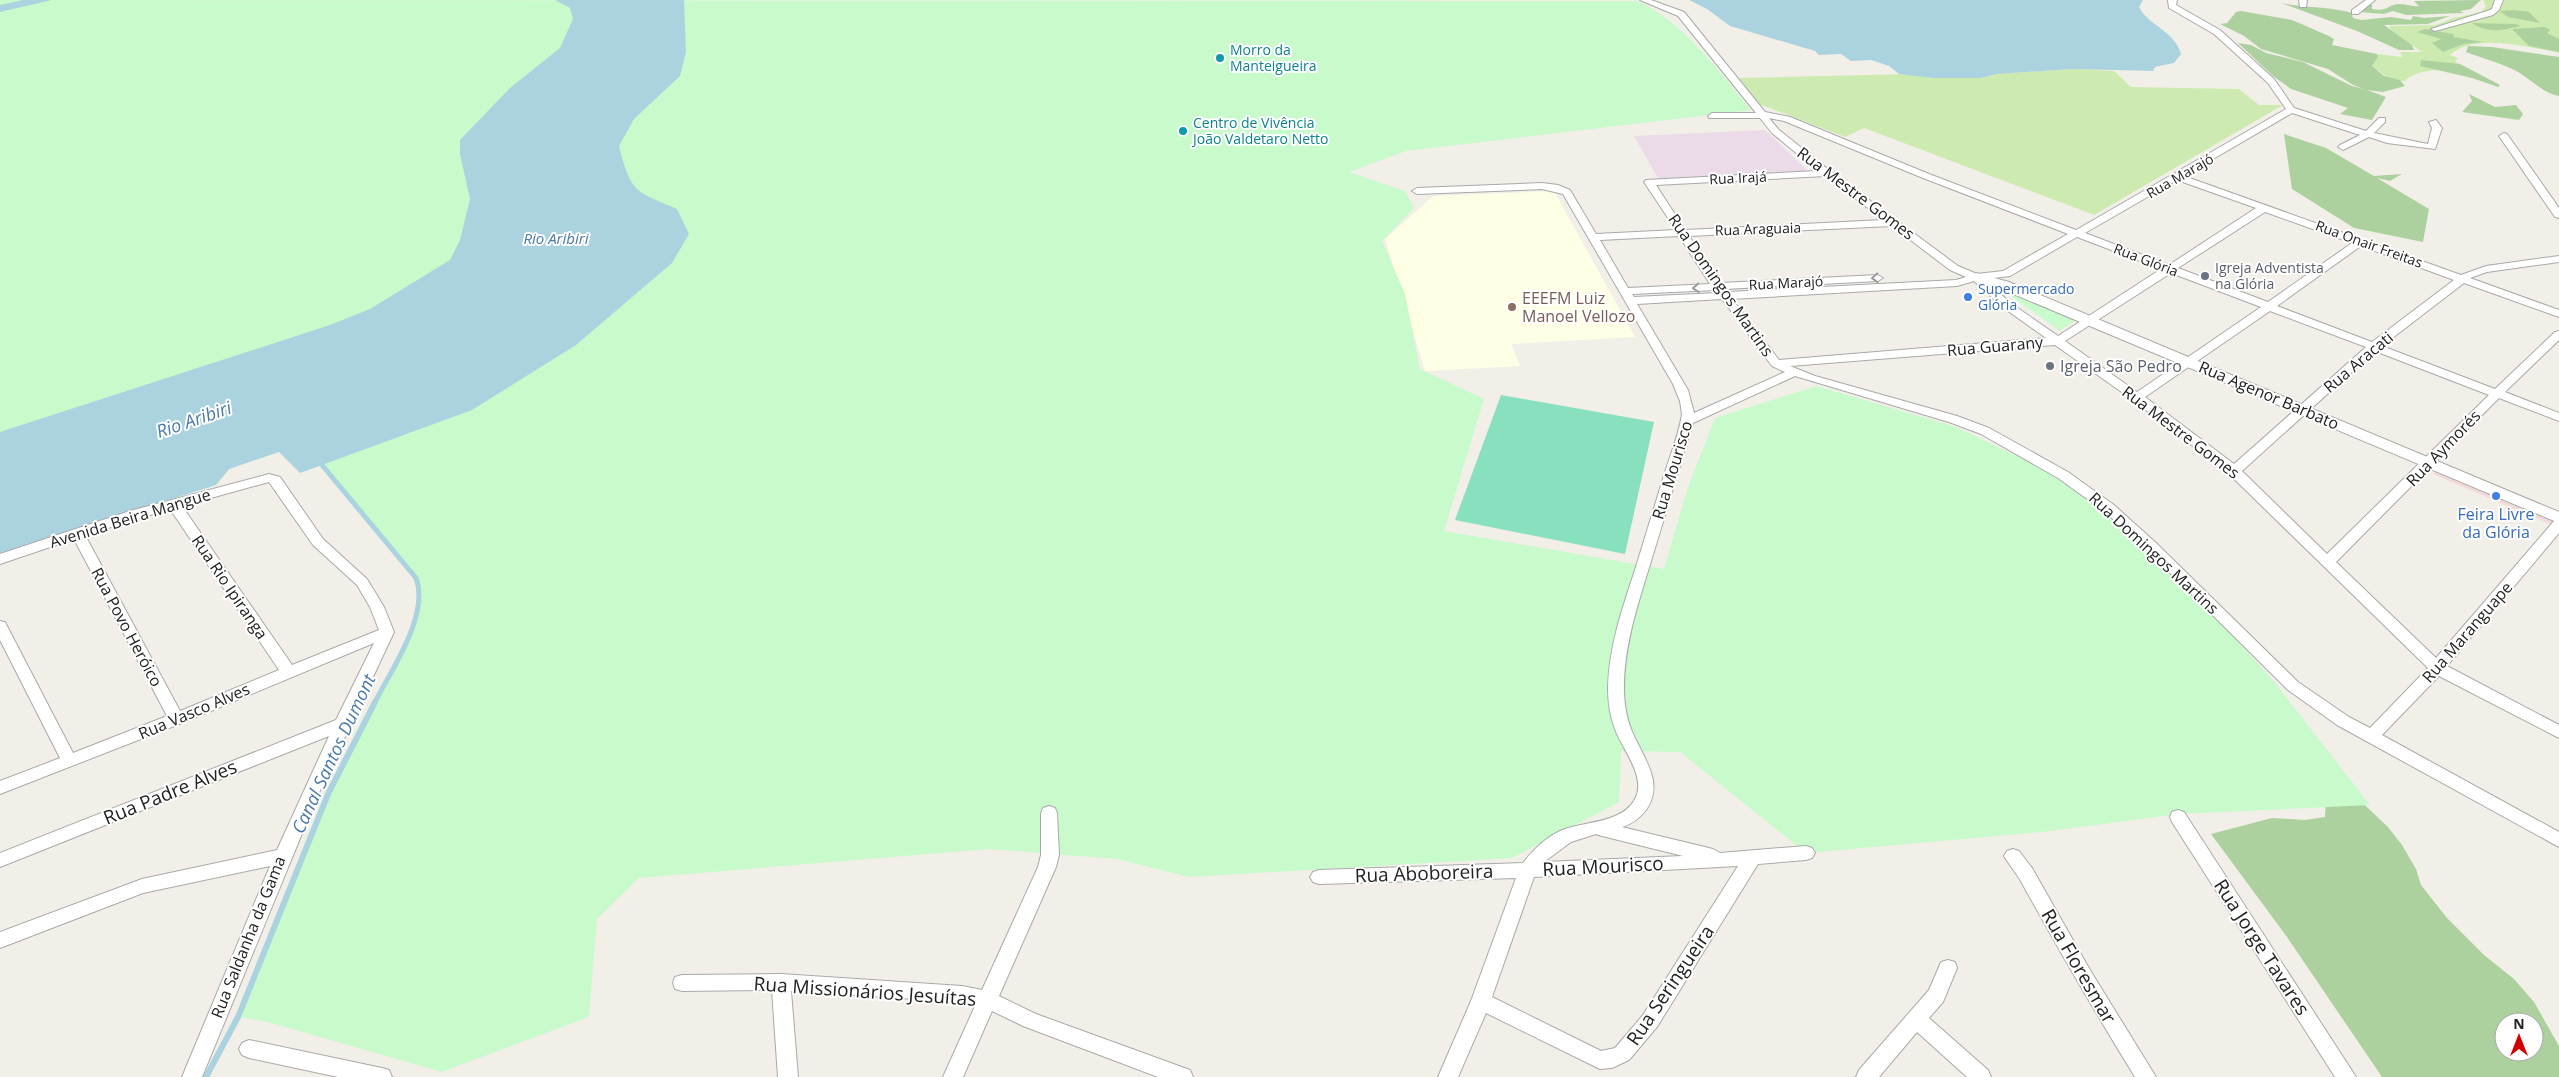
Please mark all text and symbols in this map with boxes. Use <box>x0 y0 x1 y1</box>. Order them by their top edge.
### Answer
place label: Morro da Manteigueira <box>1230 40 1316 75</box>
marker: Morro da Manteigueira <box>1214 52 1226 64</box>
place label: Centro de Vivência João Valdetaro Netto <box>1191 113 1328 148</box>
marker: Centro de Vivência João Valdetaro Netto <box>1177 125 1189 137</box>
street label: Rua Mestre Gomes <box>1793 142 1919 244</box>
street label: Rua Marajó <box>2143 149 2217 202</box>
street label: Rua Irajá <box>1709 167 1767 188</box>
street label: Rua Domingos Martins <box>1663 209 1779 361</box>
street label: Rua Onair Freitas <box>2313 215 2426 272</box>
street label: Rua Araguaia <box>1715 218 1801 240</box>
water label: Rio Aribiri <box>524 228 589 248</box>
street label: Rua Glória <box>2111 239 2181 281</box>
place label: Igreja Adventista na Glória <box>2215 258 2324 293</box>
marker: Igreja Adventista na Glória <box>2199 270 2211 282</box>
street label: Rua Marajó <box>1748 271 1824 294</box>
one-way arrow <box>1871 273 1879 284</box>
place label: Supermercado Glória <box>1978 279 2074 314</box>
one-way arrow <box>1691 283 1699 293</box>
place label: EEEFM Luiz Manoel Vellozo <box>1522 287 1635 327</box>
marker: Supermercado Glória <box>1962 291 1974 303</box>
marker: EEEFM Luiz Manoel Vellozo <box>1506 301 1518 313</box>
street label: Rua Aracati <box>2319 326 2397 398</box>
street label: Rua Guarany <box>1946 331 2045 361</box>
place label: Igreja São Pedro <box>2060 355 2182 377</box>
street label: Rua Agenor Barbato <box>2195 355 2343 435</box>
marker: Igreja São Pedro <box>2044 360 2056 372</box>
street label: Rua Mestre Gomes <box>2118 381 2244 483</box>
water label: Rio Aribiri <box>153 395 235 443</box>
street label: Rua Aymorés <box>2401 405 2485 491</box>
street label: Rua Mourisco <box>1647 418 1697 522</box>
street label: Avenida Beira Mangue <box>47 483 213 553</box>
street label: Rua Domingos Martins <box>2084 487 2224 619</box>
marker: Feira Livre da Glória <box>2490 490 2502 502</box>
place label: Feira Livre da Glória <box>2458 503 2534 543</box>
street label: Rua Rio Ipiranga <box>187 530 273 644</box>
street label: Rua Povo Heróico <box>86 564 168 690</box>
street label: Rua Maranguape <box>2417 577 2517 687</box>
water label: Canal Santos Dumont <box>286 669 381 837</box>
street label: Rua Vasco Alves <box>135 678 253 744</box>
street label: Rua Padre Alves <box>99 753 241 831</box>
street label: Rua Mourisco <box>1542 850 1664 882</box>
street label: Rua Saldanha da Gama <box>205 853 291 1021</box>
street label: Rua Aboboreira <box>1354 858 1494 888</box>
street label: Rua Jorge Tavares <box>2208 874 2316 1020</box>
street label: Rua Floresmar <box>2036 904 2122 1028</box>
street label: Rua Seringueira <box>1620 920 1720 1050</box>
street label: Rua Missionários Jesuítas <box>753 970 977 1012</box>
north arrow <box>2494 1012 2544 1062</box>
text: N <box>2513 1014 2525 1033</box>

